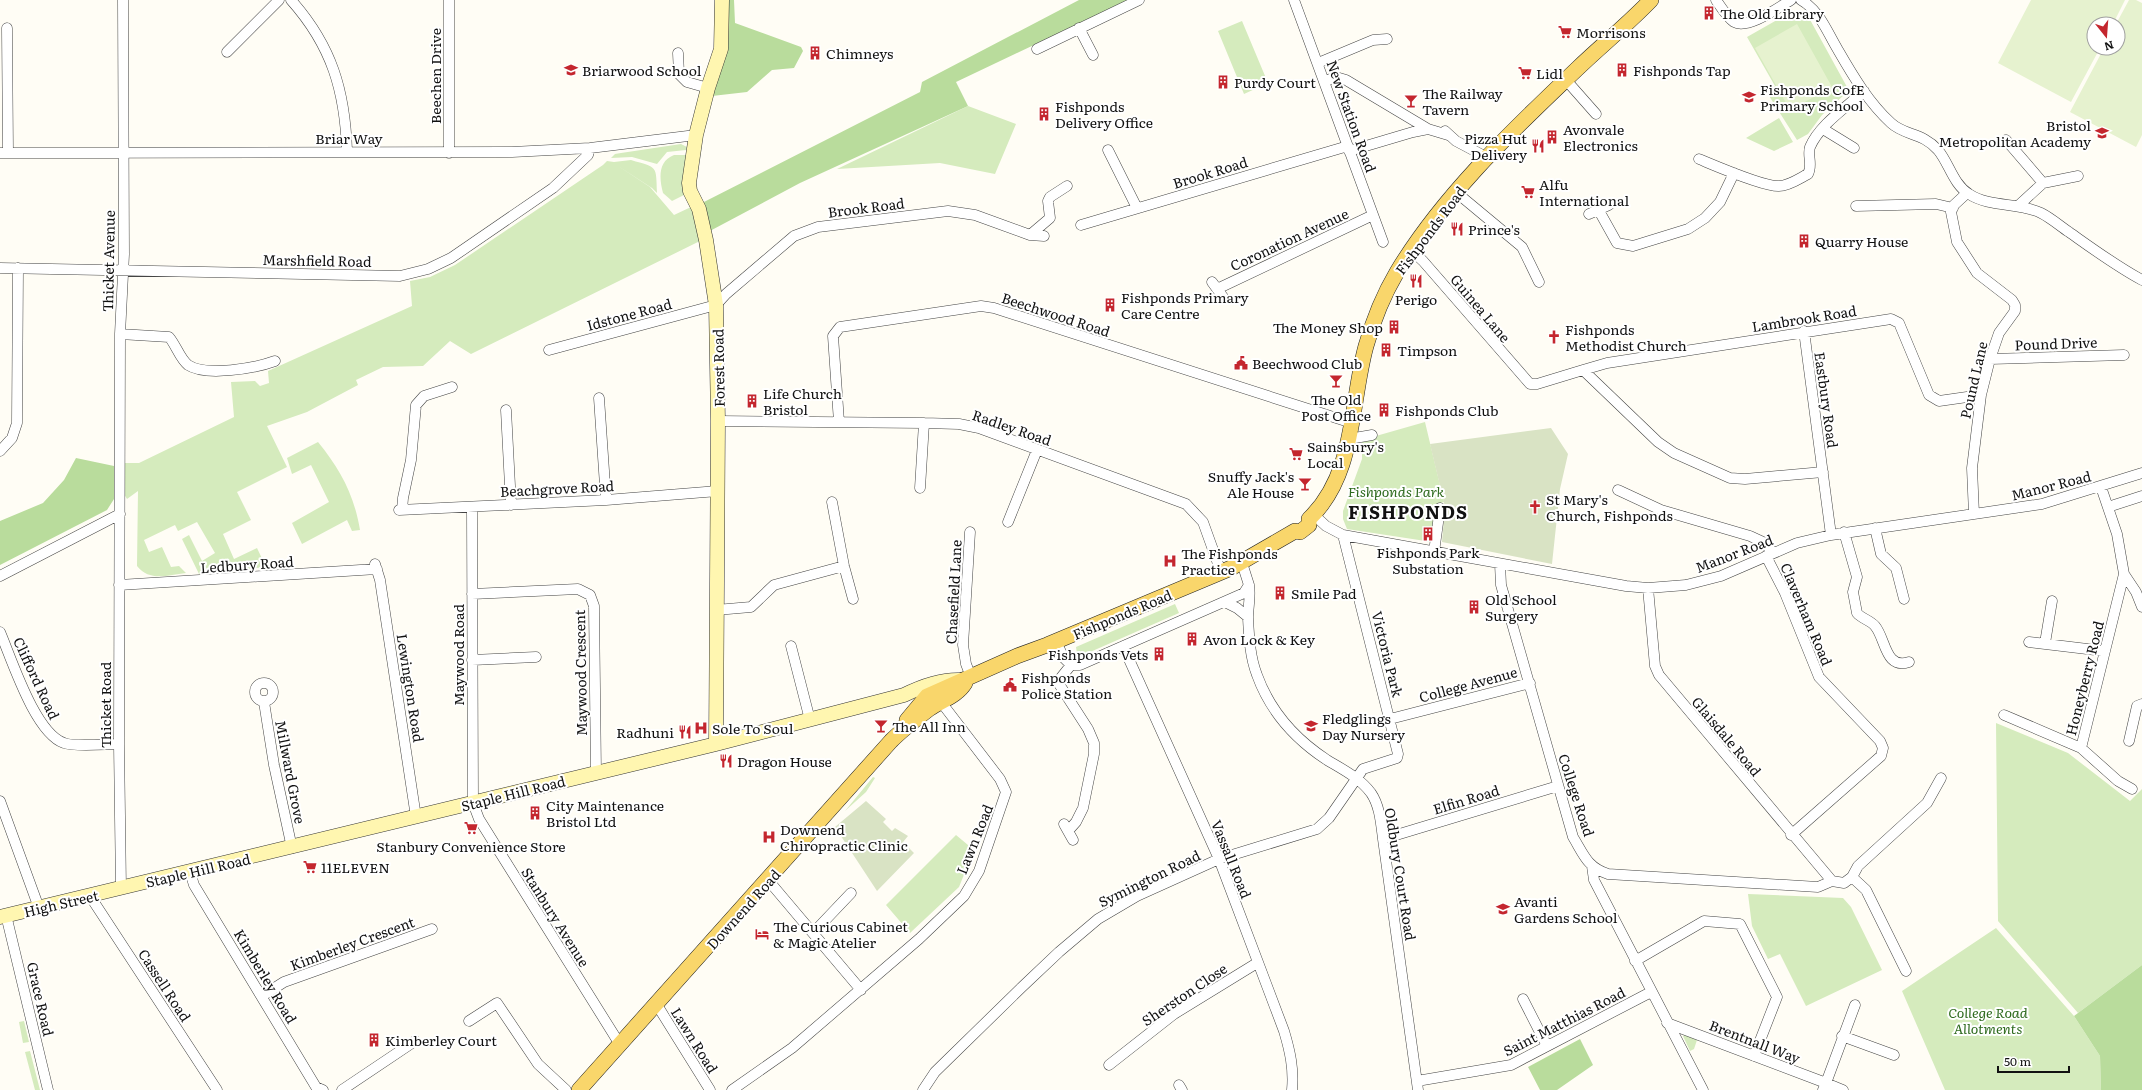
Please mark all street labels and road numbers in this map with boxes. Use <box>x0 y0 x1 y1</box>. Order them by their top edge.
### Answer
street label: Beechen Drive <box>425 28 445 124</box>
street label: New Station Road <box>1322 57 1382 175</box>
street label: Briar Way <box>315 128 384 148</box>
street label: Brook Road <box>1170 151 1250 193</box>
street label: Fishponds Road <box>1390 181 1470 278</box>
street label: Brook Road <box>826 192 906 222</box>
street label: Coronation Avenue <box>1227 203 1351 275</box>
street label: Thicket Avenue <box>97 210 119 312</box>
street label: Marshfield Road <box>262 249 372 271</box>
street label: Guinea Lane <box>1446 270 1516 346</box>
street label: Beechwood Road <box>999 287 1113 341</box>
street label: Idstone Road <box>584 293 674 335</box>
street label: Lambrook Road <box>1750 300 1858 336</box>
street label: Forest Road <box>707 328 729 407</box>
street label: Pound Drive <box>2014 332 2098 354</box>
street label: Pound Lane <box>1954 339 1992 421</box>
street label: Eastbury Road <box>1810 351 1844 450</box>
street label: Radley Road <box>970 404 1055 450</box>
street label: Manor Road <box>2009 465 2094 505</box>
street label: Beachgrove Road <box>499 475 615 501</box>
street label: Manor Road <box>1692 529 1776 577</box>
street label: Chasefield Lane <box>940 539 966 645</box>
street label: Ledbury Road <box>200 551 295 577</box>
street label: Claverham Road <box>1776 560 1838 669</box>
street label: Fishponds Road <box>1069 584 1175 644</box>
street label: Maywood Road <box>448 603 468 706</box>
street label: Maywood Crescent <box>569 609 591 736</box>
street label: Victoria Park <box>1368 609 1408 699</box>
street label: Honeyberry Road <box>2060 618 2108 737</box>
street label: Lewington Road <box>393 632 430 744</box>
street label: Clifford Road <box>9 634 65 723</box>
street label: Thicket Road <box>95 661 115 748</box>
street label: College Avenue <box>1417 661 1519 707</box>
street label: Glaisdale Road <box>1688 692 1767 780</box>
street label: Millward Grove <box>271 719 311 825</box>
street label: College Road <box>1554 751 1600 839</box>
street label: Staple Hill Road <box>459 770 568 816</box>
street label: Elfin Road <box>1430 779 1502 819</box>
street label: Lawn Road <box>951 801 997 877</box>
street label: Oldbury Court Road <box>1381 806 1421 942</box>
street label: Vassall Road <box>1207 817 1257 902</box>
street label: Symington Road <box>1095 844 1204 911</box>
street label: Staple Hill Road <box>144 848 253 892</box>
street label: Stanbury Avenue <box>517 863 595 971</box>
street label: Downend Road <box>702 864 785 953</box>
street label: High Street <box>22 885 101 921</box>
street label: Kimberley Crescent <box>287 911 417 975</box>
street label: Kimberley Road <box>230 925 302 1027</box>
street label: Cassell Road <box>134 945 196 1026</box>
street label: Sherston Close <box>1137 958 1231 1030</box>
street label: Grace Road <box>23 960 59 1038</box>
street label: Saint Matthias Road <box>1500 981 1629 1060</box>
street label: Lawn Road <box>667 1003 723 1077</box>
street label: Brentnall Way <box>1707 1014 1804 1068</box>

